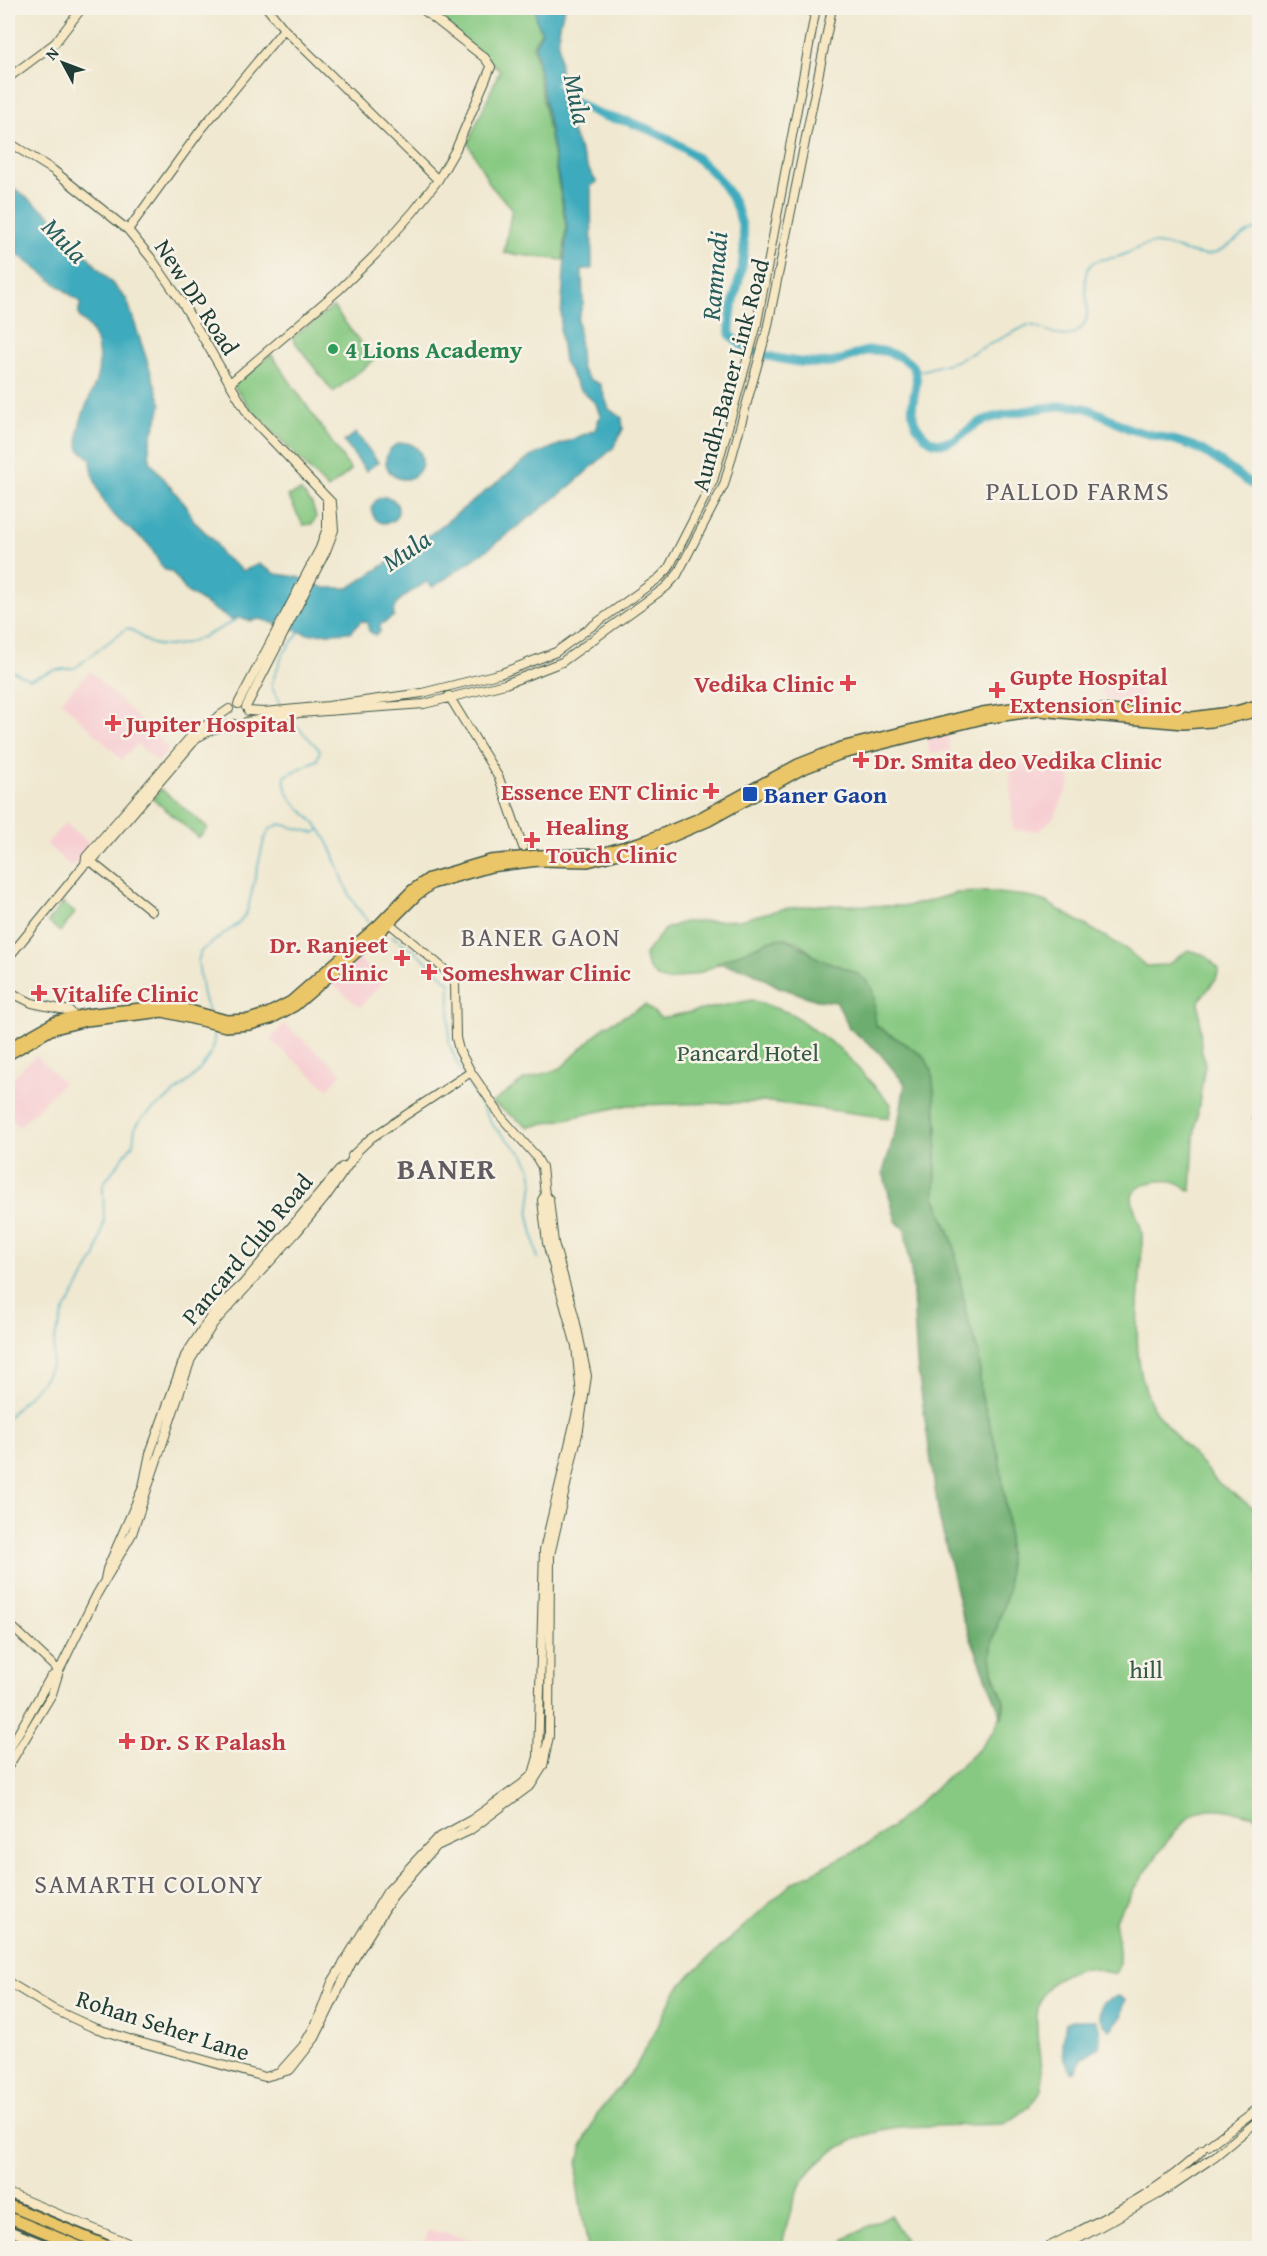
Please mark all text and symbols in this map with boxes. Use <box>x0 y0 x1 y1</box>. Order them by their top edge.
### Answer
north arrow <box>33 33 93 93</box>
text: N <box>39 41 64 65</box>
water label: Mula <box>554 70 602 128</box>
water label: Mula <box>33 208 97 272</box>
water label: Ramnadi <box>691 229 737 323</box>
street label: New DP Road <box>146 232 248 362</box>
street label: Aundh-Baner Link Road <box>682 254 778 495</box>
place label: 4 Lions Academy <box>345 332 523 367</box>
marker: 4 Lions Academy <box>326 342 340 356</box>
district label: PALLOD FARMS <box>986 471 1170 510</box>
water label: Mula <box>374 519 438 580</box>
place label: Gupte Hospital Extension Clinic <box>1010 659 1182 722</box>
place label: Vedika Clinic <box>694 666 834 701</box>
marker: Vedika Clinic <box>839 674 857 692</box>
marker: Gupte Hospital Extension Clinic <box>988 681 1006 699</box>
place label: Jupiter Hospital <box>122 706 297 741</box>
marker: Jupiter Hospital <box>104 714 122 732</box>
place label: Dr. Smita deo Vedika Clinic <box>874 743 1162 778</box>
marker: Dr. Smita deo Vedika Clinic <box>852 751 870 769</box>
place label: Essence ENT Clinic <box>501 774 698 809</box>
place label: Baner Gaon <box>764 777 887 812</box>
marker: Essence ENT Clinic <box>702 782 720 800</box>
marker: Baner Gaon <box>741 785 759 803</box>
place label: Healing Touch Clinic <box>546 809 677 872</box>
marker: Healing Touch Clinic <box>523 831 541 849</box>
district label: BANER GAON <box>461 917 621 956</box>
place label: Dr. Ranjeet Clinic <box>270 927 388 990</box>
marker: Dr. Ranjeet Clinic <box>393 949 411 967</box>
place label: Someshwar Clinic <box>442 955 631 990</box>
marker: Someshwar Clinic <box>420 963 438 981</box>
place label: Vitalife Clinic <box>52 976 198 1011</box>
marker: Vitalife Clinic <box>30 984 48 1002</box>
park label: Pancard Hotel <box>677 1035 819 1070</box>
district label: BANER <box>397 1146 497 1190</box>
street label: Pancard Club Road <box>173 1166 321 1332</box>
park label: hill <box>1129 1652 1163 1687</box>
place label: Dr. S K Palash <box>140 1724 286 1759</box>
marker: Dr. S K Palash <box>118 1732 136 1750</box>
district label: SAMARTH COLONY <box>34 1864 264 1903</box>
street label: Rohan Seher Lane <box>72 1980 254 2070</box>

